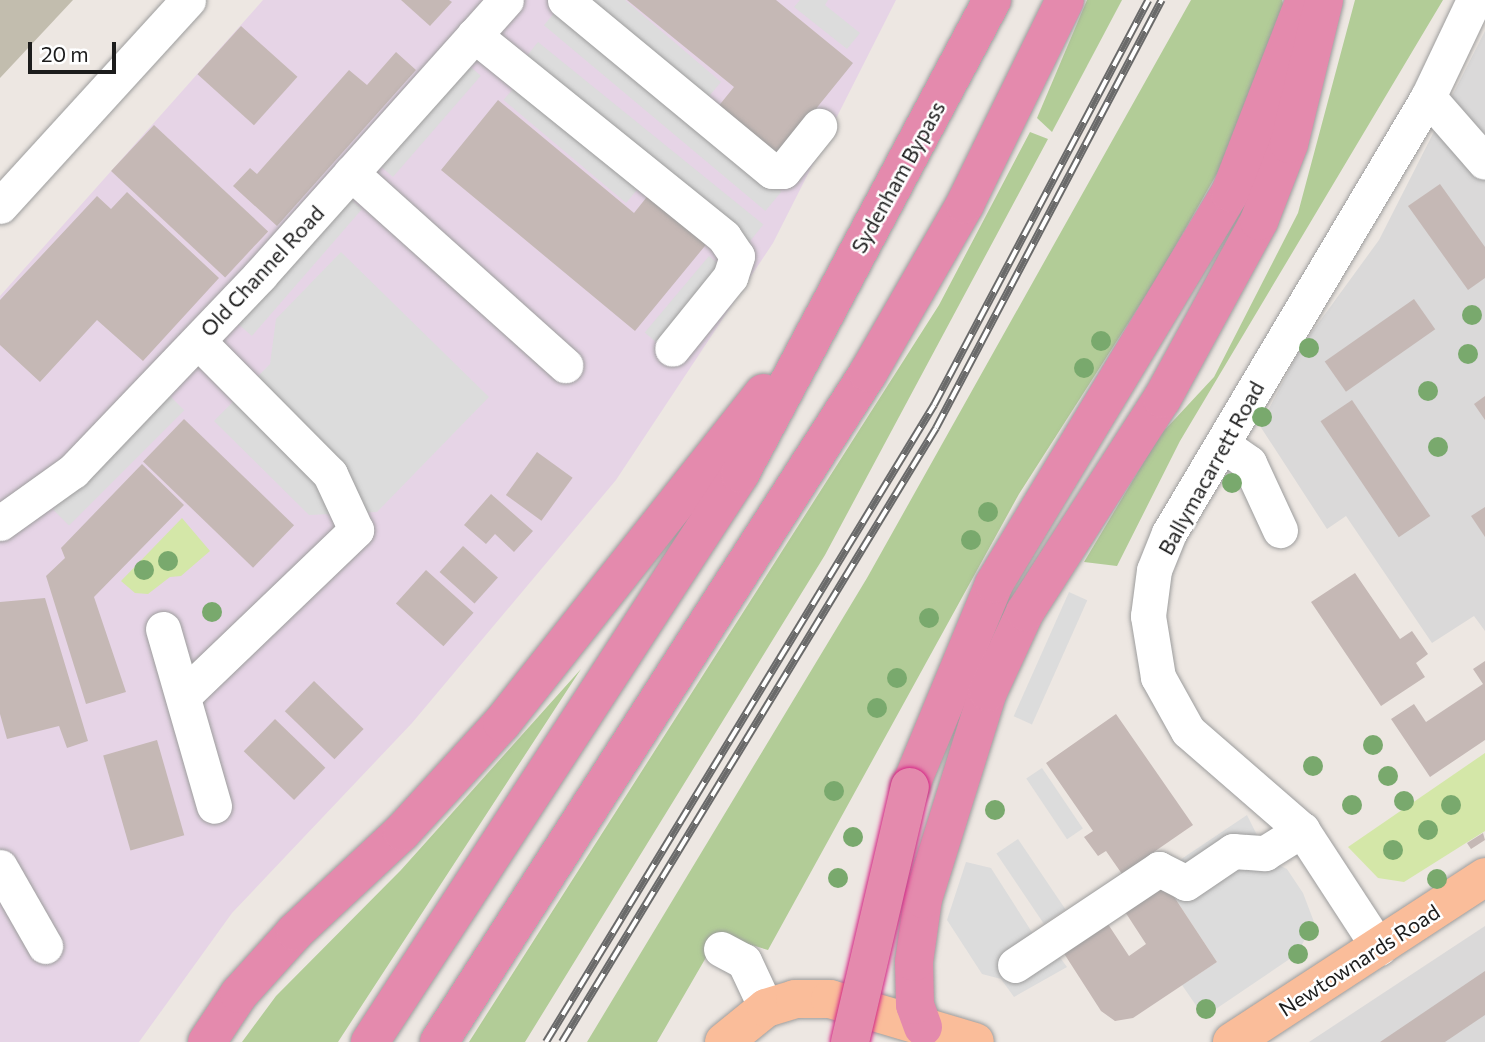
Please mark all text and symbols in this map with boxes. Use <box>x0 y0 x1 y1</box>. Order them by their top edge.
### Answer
scale bar <box>32 28 119 72</box>
text: 20 m <box>41 41 89 66</box>
street label: Sydenham Bypass <box>846 97 950 257</box>
street label: Old Channel Road <box>195 200 329 342</box>
street label: Ballymacarrett Road <box>1153 377 1269 559</box>
street label: Newtownards Road <box>1274 899 1444 1021</box>

